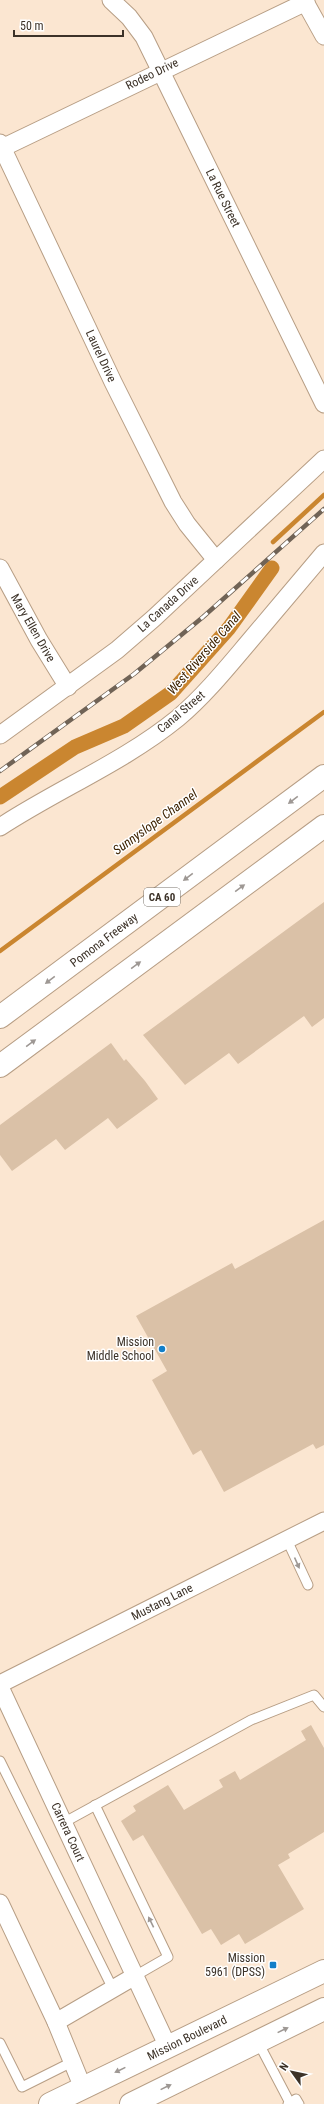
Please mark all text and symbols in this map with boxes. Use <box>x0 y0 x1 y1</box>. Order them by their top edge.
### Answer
scale bar <box>14 12 123 38</box>
text: 50 m <box>20 19 44 33</box>
street label: Rodeo Drive <box>123 55 181 93</box>
street label: La Rue Street <box>203 167 243 230</box>
street label: Laurel Drive <box>83 328 119 385</box>
street label: La Canada Drive <box>135 573 201 635</box>
street label: Mary Ellen Drive <box>8 592 58 665</box>
water label: West Riverside Canal <box>164 608 245 697</box>
street label: Canal Street <box>154 688 208 736</box>
water label: Sunnyslope Channel <box>110 786 201 858</box>
one-way arrow <box>287 795 298 804</box>
one-way arrow <box>183 873 194 881</box>
one-way arrow <box>235 884 246 892</box>
road number: CA 60 <box>144 888 180 906</box>
street label: Pomona Freeway <box>68 910 140 970</box>
one-way arrow <box>130 961 141 969</box>
one-way arrow <box>45 976 56 984</box>
one-way arrow <box>26 1038 37 1047</box>
place label: Mission Middle School <box>87 1335 154 1363</box>
marker: Mission Middle School <box>157 1344 167 1354</box>
one-way arrow <box>294 1557 300 1568</box>
street label: Mustang Lane <box>129 1580 195 1623</box>
street label: Carrera Court <box>48 1800 88 1864</box>
one-way arrow <box>148 1916 154 1927</box>
place label: Mission 5961 (DPSS) <box>205 1951 265 1979</box>
marker: Mission 5961 (DPSS) <box>268 1960 278 1970</box>
street label: Mission Boulevard <box>145 2013 229 2063</box>
one-way arrow <box>277 2027 288 2033</box>
north arrow <box>272 2052 312 2092</box>
text: N <box>277 2060 291 2073</box>
one-way arrow <box>115 2067 126 2073</box>
one-way arrow <box>160 2084 172 2090</box>

